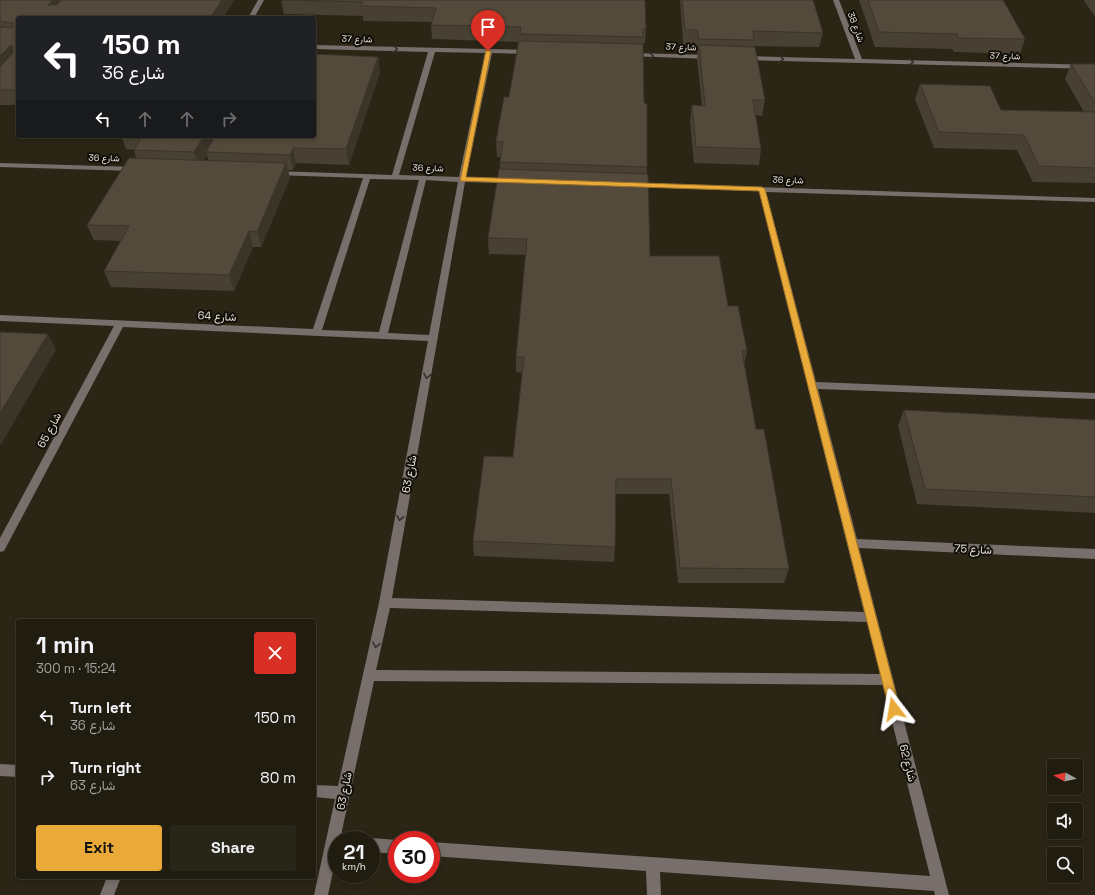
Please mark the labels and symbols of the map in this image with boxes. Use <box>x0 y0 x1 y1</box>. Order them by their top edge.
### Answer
pin <box>471 10 505 51</box>
street label: شارع 38 <box>845 10 867 44</box>
street label: شارع 37 <box>341 32 373 46</box>
street label: شارع 37 <box>665 40 697 54</box>
one-way arrow <box>392 45 398 53</box>
street label: شارع 37 <box>989 49 1021 63</box>
one-way arrow <box>648 51 654 60</box>
one-way arrow <box>778 55 784 63</box>
one-way arrow <box>908 58 914 67</box>
street label: شارع 36 <box>88 151 120 165</box>
street label: شارع 36 <box>412 161 444 175</box>
street label: شارع 36 <box>772 173 804 187</box>
street label: شارع 64 <box>197 308 237 325</box>
one-way arrow <box>423 373 431 379</box>
street label: شارع 65 <box>34 410 65 451</box>
street label: شارع 63 <box>398 454 421 494</box>
one-way arrow <box>397 514 405 521</box>
street label: شارع 75 <box>954 541 993 558</box>
one-way arrow <box>372 642 380 648</box>
position arrow <box>873 688 915 730</box>
street label: شارع 62 <box>896 743 920 784</box>
north arrow <box>1047 759 1083 795</box>
street label: شارع 63 <box>333 770 356 811</box>
speed limit sign: 30 <box>388 831 440 883</box>

